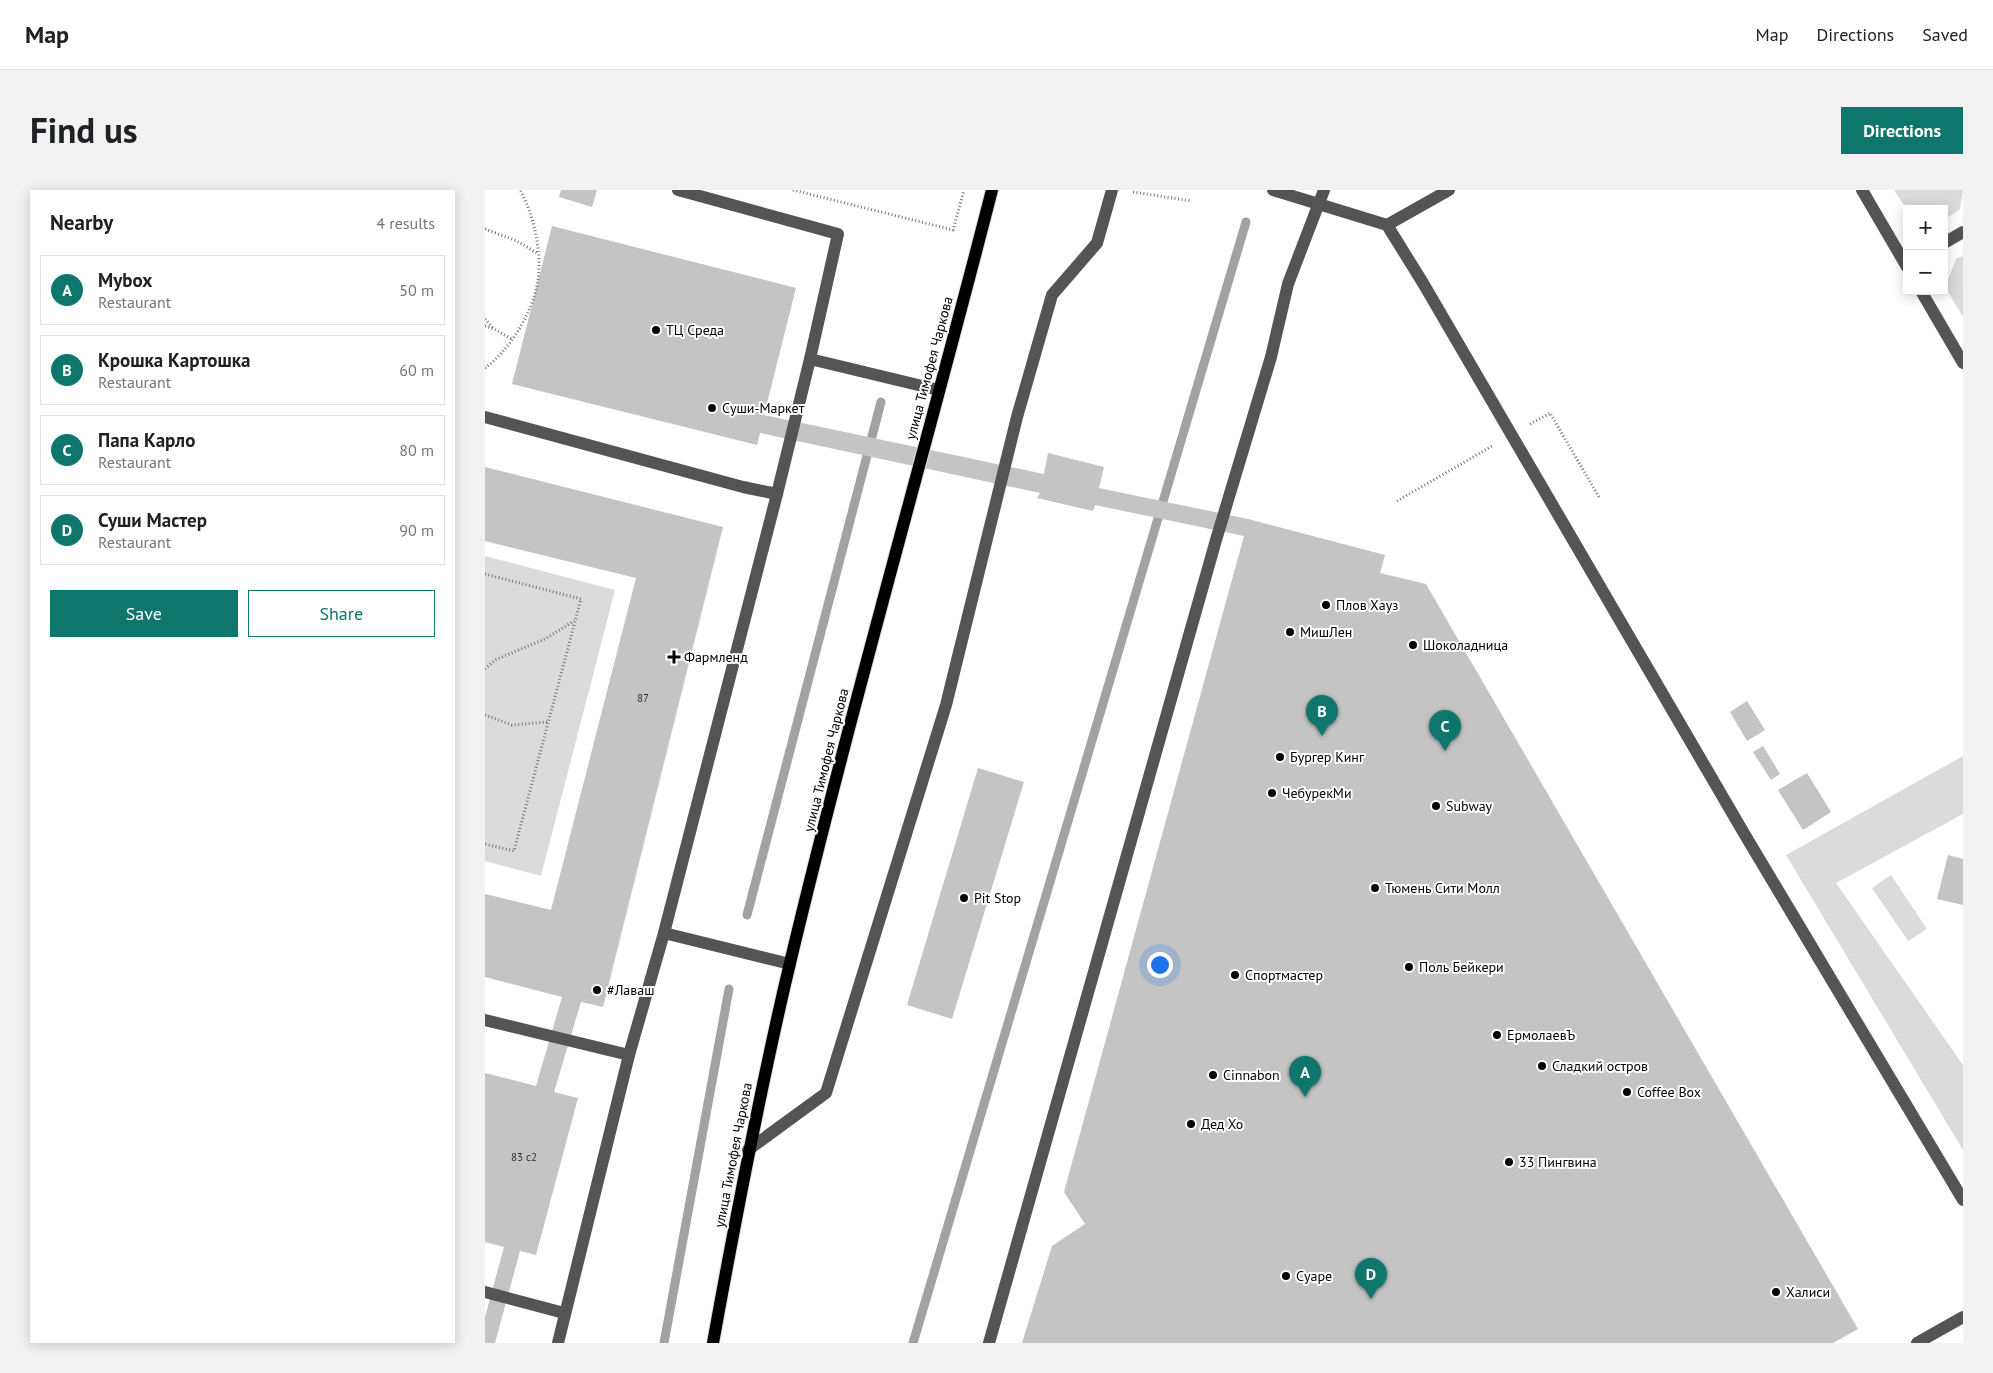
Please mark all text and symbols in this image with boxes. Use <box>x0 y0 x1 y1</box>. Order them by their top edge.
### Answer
text: Map <box>25 19 69 50</box>
text: Map <box>1756 23 1788 46</box>
text: Directions <box>1816 23 1894 46</box>
text: Saved <box>1922 23 1968 46</box>
text: Find us <box>30 107 138 153</box>
button: Directions <box>1841 107 1963 154</box>
map controls <box>1903 205 1948 295</box>
button: + <box>1903 205 1948 250</box>
text: Nearby <box>50 209 113 236</box>
text: 4 results <box>376 213 435 233</box>
button: − <box>1903 250 1948 295</box>
text: Mybox <box>98 268 152 292</box>
text: A <box>62 280 72 300</box>
text: 50 m <box>399 280 434 300</box>
text: Restaurant <box>98 292 171 312</box>
street label: улица Тимофея Чаркова <box>901 294 957 441</box>
place label: ТЦ Среда <box>666 321 724 339</box>
marker: ТЦ Среда <box>650 324 662 336</box>
text: Крошка Картошка <box>98 348 250 372</box>
text: B <box>62 360 72 380</box>
text: 60 m <box>399 360 434 380</box>
text: Restaurant <box>98 372 171 392</box>
place label: Суши-Маркет <box>722 399 805 417</box>
marker: Суши-Маркет <box>706 402 718 414</box>
text: Папа Карло <box>98 428 195 452</box>
text: C <box>63 440 71 460</box>
text: 80 m <box>399 440 434 460</box>
text: Restaurant <box>98 452 171 472</box>
text: Суши Мастер <box>98 508 207 532</box>
text: D <box>62 520 72 540</box>
text: 90 m <box>399 520 434 540</box>
text: Restaurant <box>98 532 171 552</box>
button: Save <box>50 590 238 637</box>
button: Share <box>248 590 435 637</box>
place label: Плов Хауз <box>1336 596 1398 614</box>
marker: Плов Хауз <box>1320 599 1332 611</box>
place label: МишЛен <box>1300 623 1352 641</box>
marker: МишЛен <box>1284 626 1296 638</box>
place label: Шоколадница <box>1423 636 1508 654</box>
marker: Шоколадница <box>1407 639 1419 651</box>
place label: Фармленд <box>684 648 748 666</box>
marker: Фармленд <box>668 651 680 663</box>
street label: улица Тимофея Чаркова <box>799 686 853 834</box>
house number: 87 <box>637 691 649 705</box>
pin: B <box>1306 695 1338 736</box>
pin: C <box>1429 710 1461 751</box>
place label: Бургер Кинг <box>1290 748 1365 766</box>
marker: Бургер Кинг <box>1274 751 1286 763</box>
place label: ЧебурекМи <box>1282 784 1352 802</box>
marker: ЧебурекМи <box>1266 787 1278 799</box>
place label: Subway <box>1446 797 1493 815</box>
marker: Subway <box>1430 800 1442 812</box>
place label: Тюмень Сити Молл <box>1385 879 1500 897</box>
marker: Тюмень Сити Молл <box>1369 882 1381 894</box>
place label: Pit Stop <box>974 889 1021 907</box>
marker: Pit Stop <box>958 892 970 904</box>
your location <box>1147 952 1173 978</box>
place label: Поль Бейкери <box>1419 958 1504 976</box>
marker: Поль Бейкери <box>1403 961 1415 973</box>
place label: Спортмастер <box>1245 966 1323 984</box>
marker: Спортмастер <box>1229 969 1241 981</box>
place label: #Лаваш <box>607 981 655 999</box>
marker: #Лаваш <box>591 984 603 996</box>
place label: ЕрмолаевЪ <box>1507 1026 1576 1044</box>
marker: ЕрмолаевЪ <box>1491 1029 1503 1041</box>
pin: A <box>1289 1056 1321 1097</box>
place label: Сладкий остров <box>1552 1057 1648 1075</box>
marker: Сладкий остров <box>1536 1060 1548 1072</box>
place label: Cinnabon <box>1223 1066 1280 1084</box>
marker: Cinnabon <box>1207 1069 1219 1081</box>
street label: улица Тимофея Чаркова <box>710 1081 756 1229</box>
place label: Coffee Box <box>1637 1083 1701 1101</box>
marker: Coffee Box <box>1621 1086 1633 1098</box>
place label: Дед Хо <box>1201 1115 1243 1133</box>
marker: Дед Хо <box>1185 1118 1197 1130</box>
house number: 83 с2 <box>511 1150 537 1164</box>
place label: 33 Пингвина <box>1519 1153 1597 1171</box>
marker: 33 Пингвина <box>1503 1156 1515 1168</box>
pin: D <box>1355 1258 1387 1299</box>
place label: Суаре <box>1296 1267 1332 1285</box>
marker: Суаре <box>1280 1270 1292 1282</box>
place label: Халиси <box>1786 1283 1830 1301</box>
marker: Халиси <box>1770 1286 1782 1298</box>

